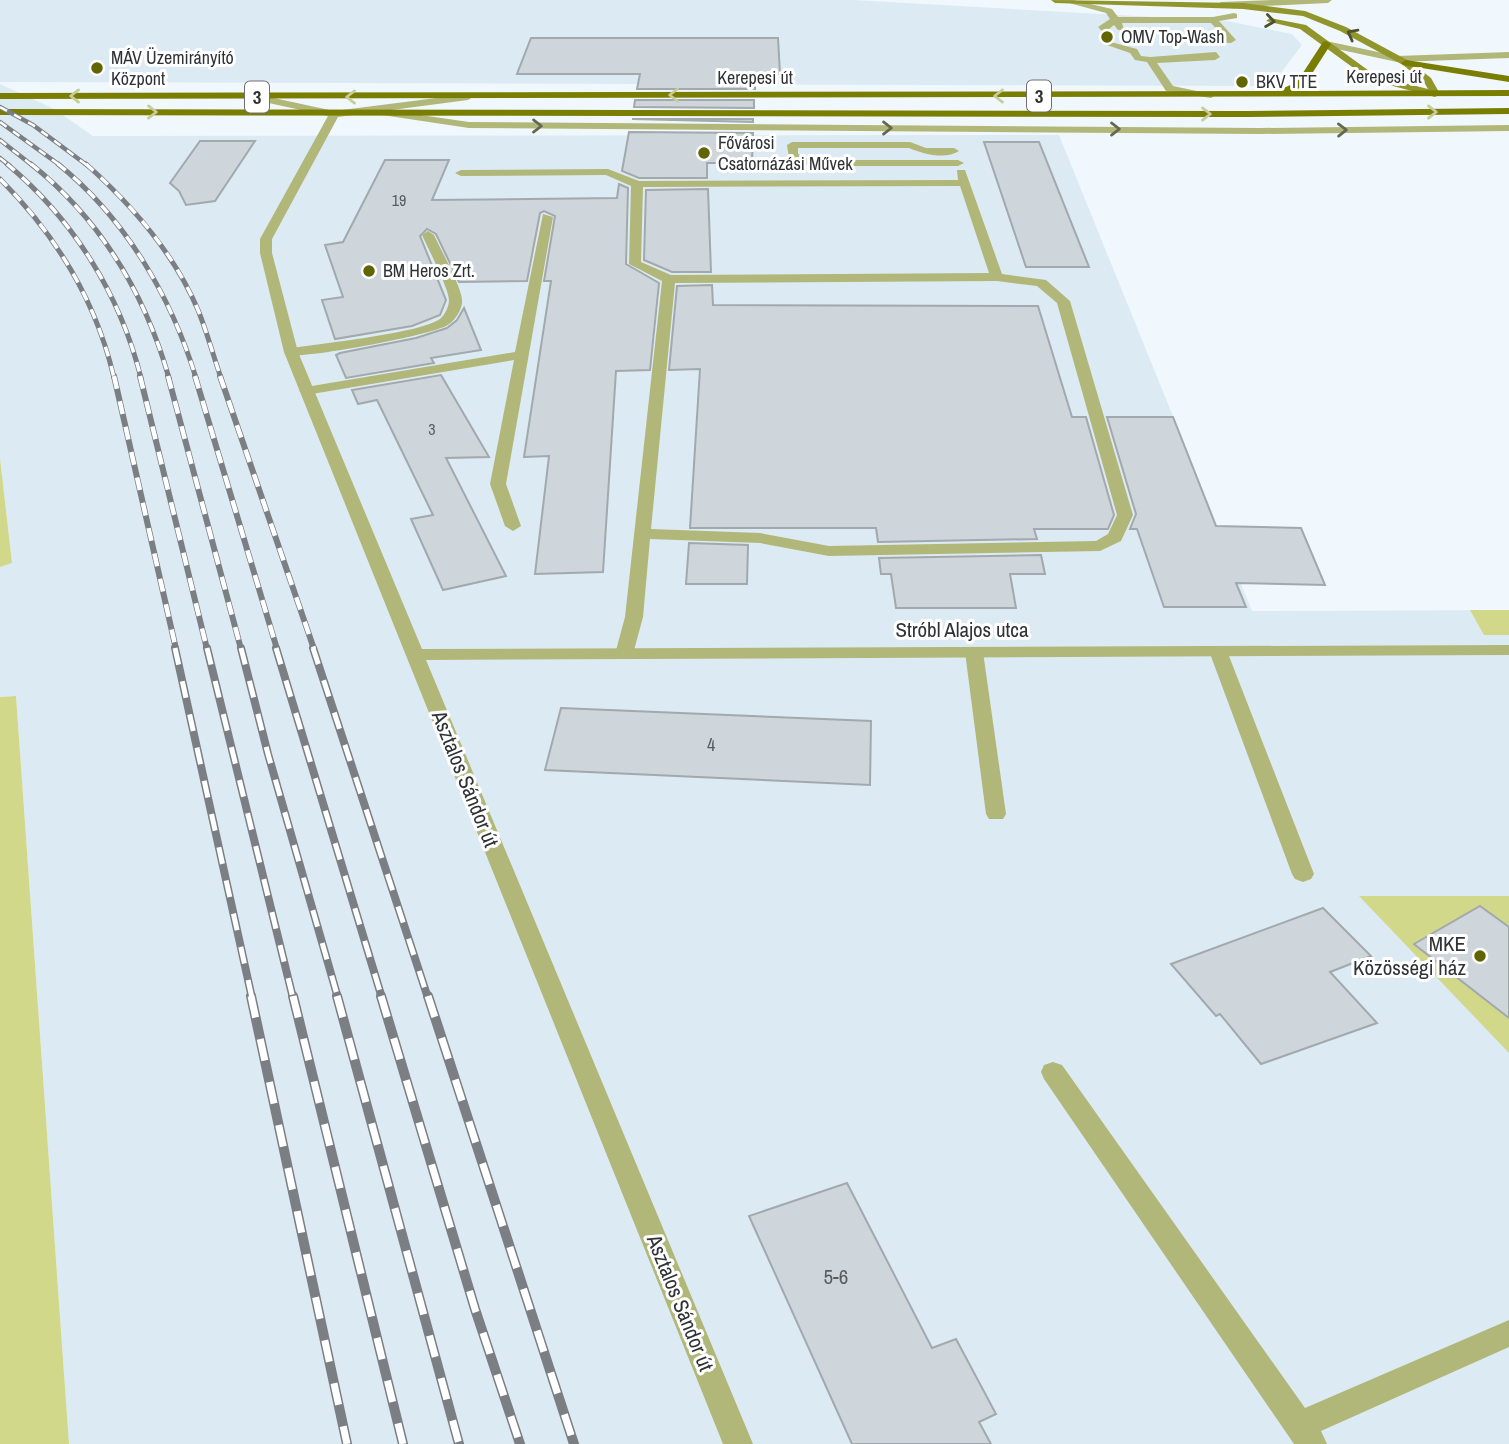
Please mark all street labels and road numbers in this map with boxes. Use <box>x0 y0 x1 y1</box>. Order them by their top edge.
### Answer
street label: Kerepesi út <box>1346 64 1422 89</box>
street label: Kerepesi út <box>717 65 793 90</box>
road number: 3 <box>1027 80 1051 111</box>
road number: 3 <box>245 82 269 113</box>
street label: Stróbl Alajos utca <box>895 615 1029 644</box>
street label: Asztalos Sándor út <box>425 705 506 851</box>
street label: Asztalos Sándor út <box>640 1229 721 1375</box>

